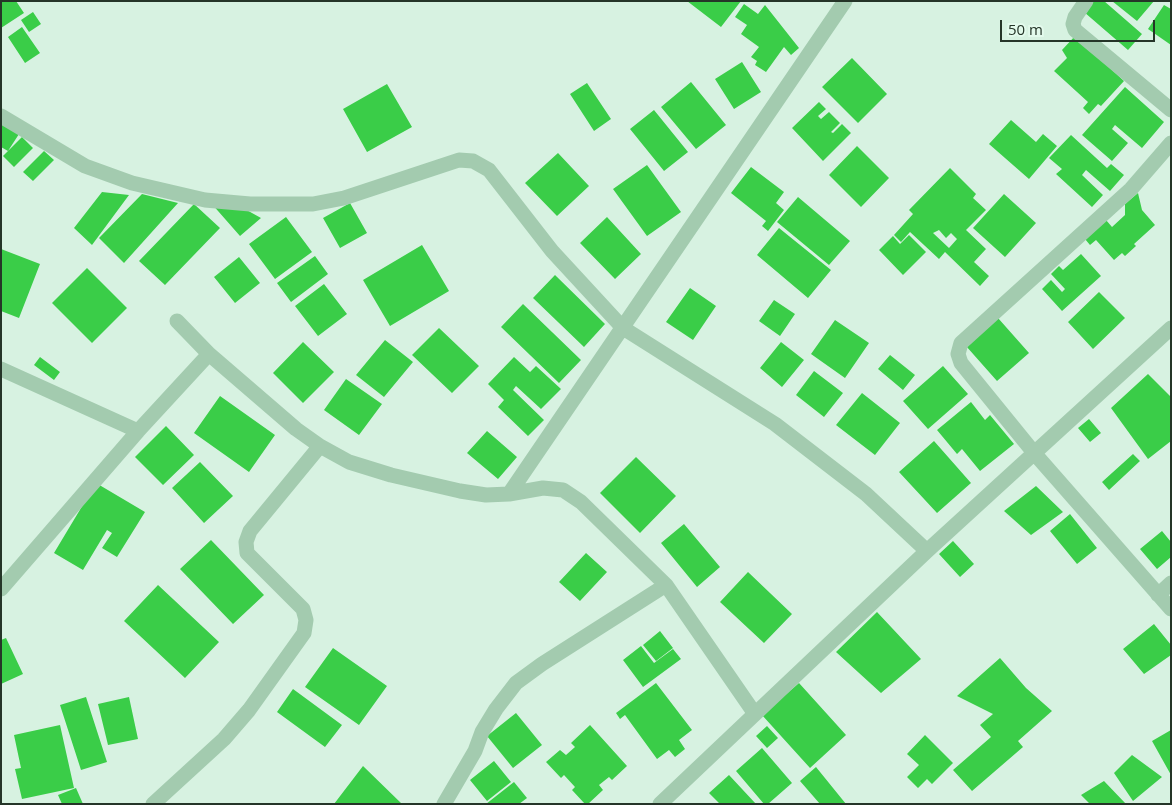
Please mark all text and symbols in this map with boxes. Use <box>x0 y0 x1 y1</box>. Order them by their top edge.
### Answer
scale bar <box>1002 10 1157 42</box>
text: 50 m <box>1008 19 1043 39</box>

